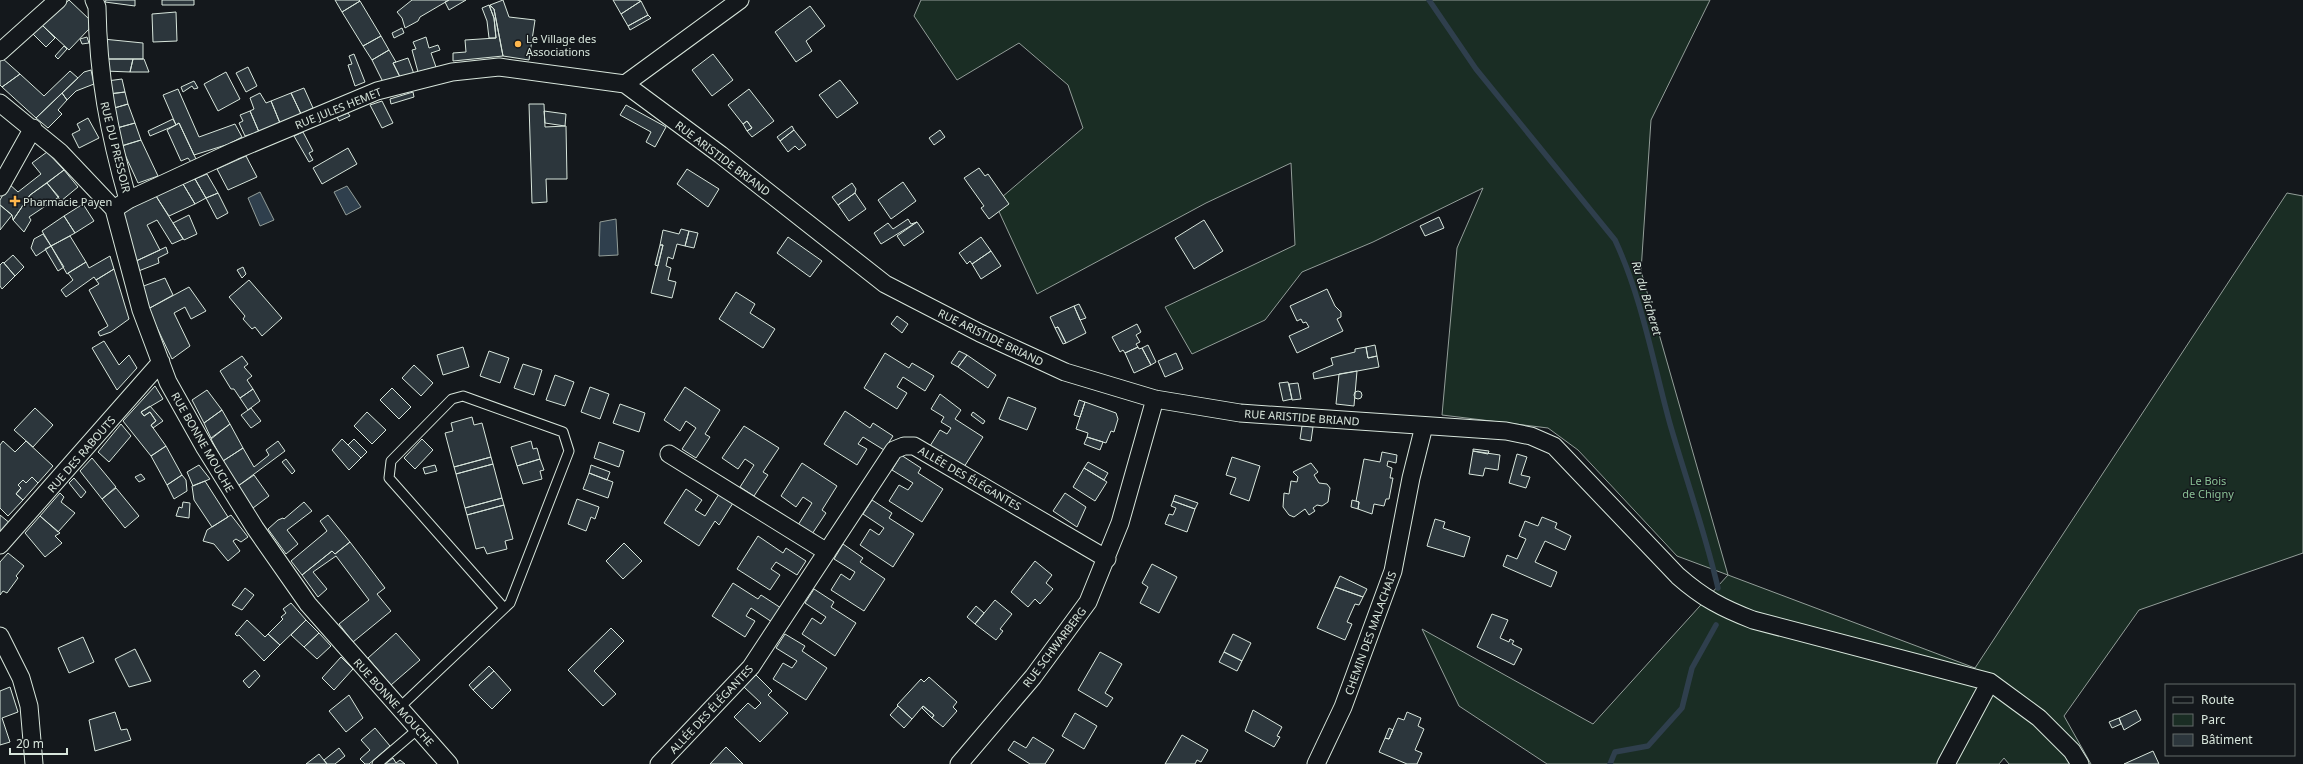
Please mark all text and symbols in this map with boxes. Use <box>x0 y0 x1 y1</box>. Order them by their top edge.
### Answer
place label: Le Village des Associations <box>526 31 596 59</box>
marker: Le Village des Associations <box>513 39 523 49</box>
street label: RUE JULES HEMET <box>292 84 384 132</box>
street label: RUE DU PRESSOIR <box>97 100 135 194</box>
street label: RUE ARISTIDE BRIAND <box>672 117 774 199</box>
place label: Pharmacie Payen <box>23 194 112 209</box>
marker: Pharmacie Payen <box>10 196 20 206</box>
water label: Ru du Bicheret <box>1628 259 1667 338</box>
street label: RUE ARISTIDE BRIAND <box>936 305 1046 369</box>
street label: RUE BONNE MOUCHE <box>168 389 238 495</box>
street label: RUE ARISTIDE BRIAND <box>1244 405 1360 429</box>
street label: RUE DES RABOUTS <box>44 413 118 495</box>
street label: ALLÉE DES ÉLÉGANTES <box>916 442 1024 514</box>
park label: Le Bois de Chigny <box>2182 473 2234 501</box>
street label: CHEMIN DES MALACHAIS <box>1341 569 1399 697</box>
street label: RUE SCHWARBERG <box>1019 604 1089 690</box>
street label: RUE BONNE MOUCHE <box>351 655 437 749</box>
street label: ALLÉE DES ÉLÉGANTES <box>666 661 756 757</box>
legend <box>2165 684 2295 756</box>
text: Route <box>2201 691 2234 708</box>
text: Parc <box>2201 711 2226 728</box>
scale bar <box>10 730 67 756</box>
text: Bâtiment <box>2201 731 2253 748</box>
text: 20 m <box>16 735 44 752</box>

